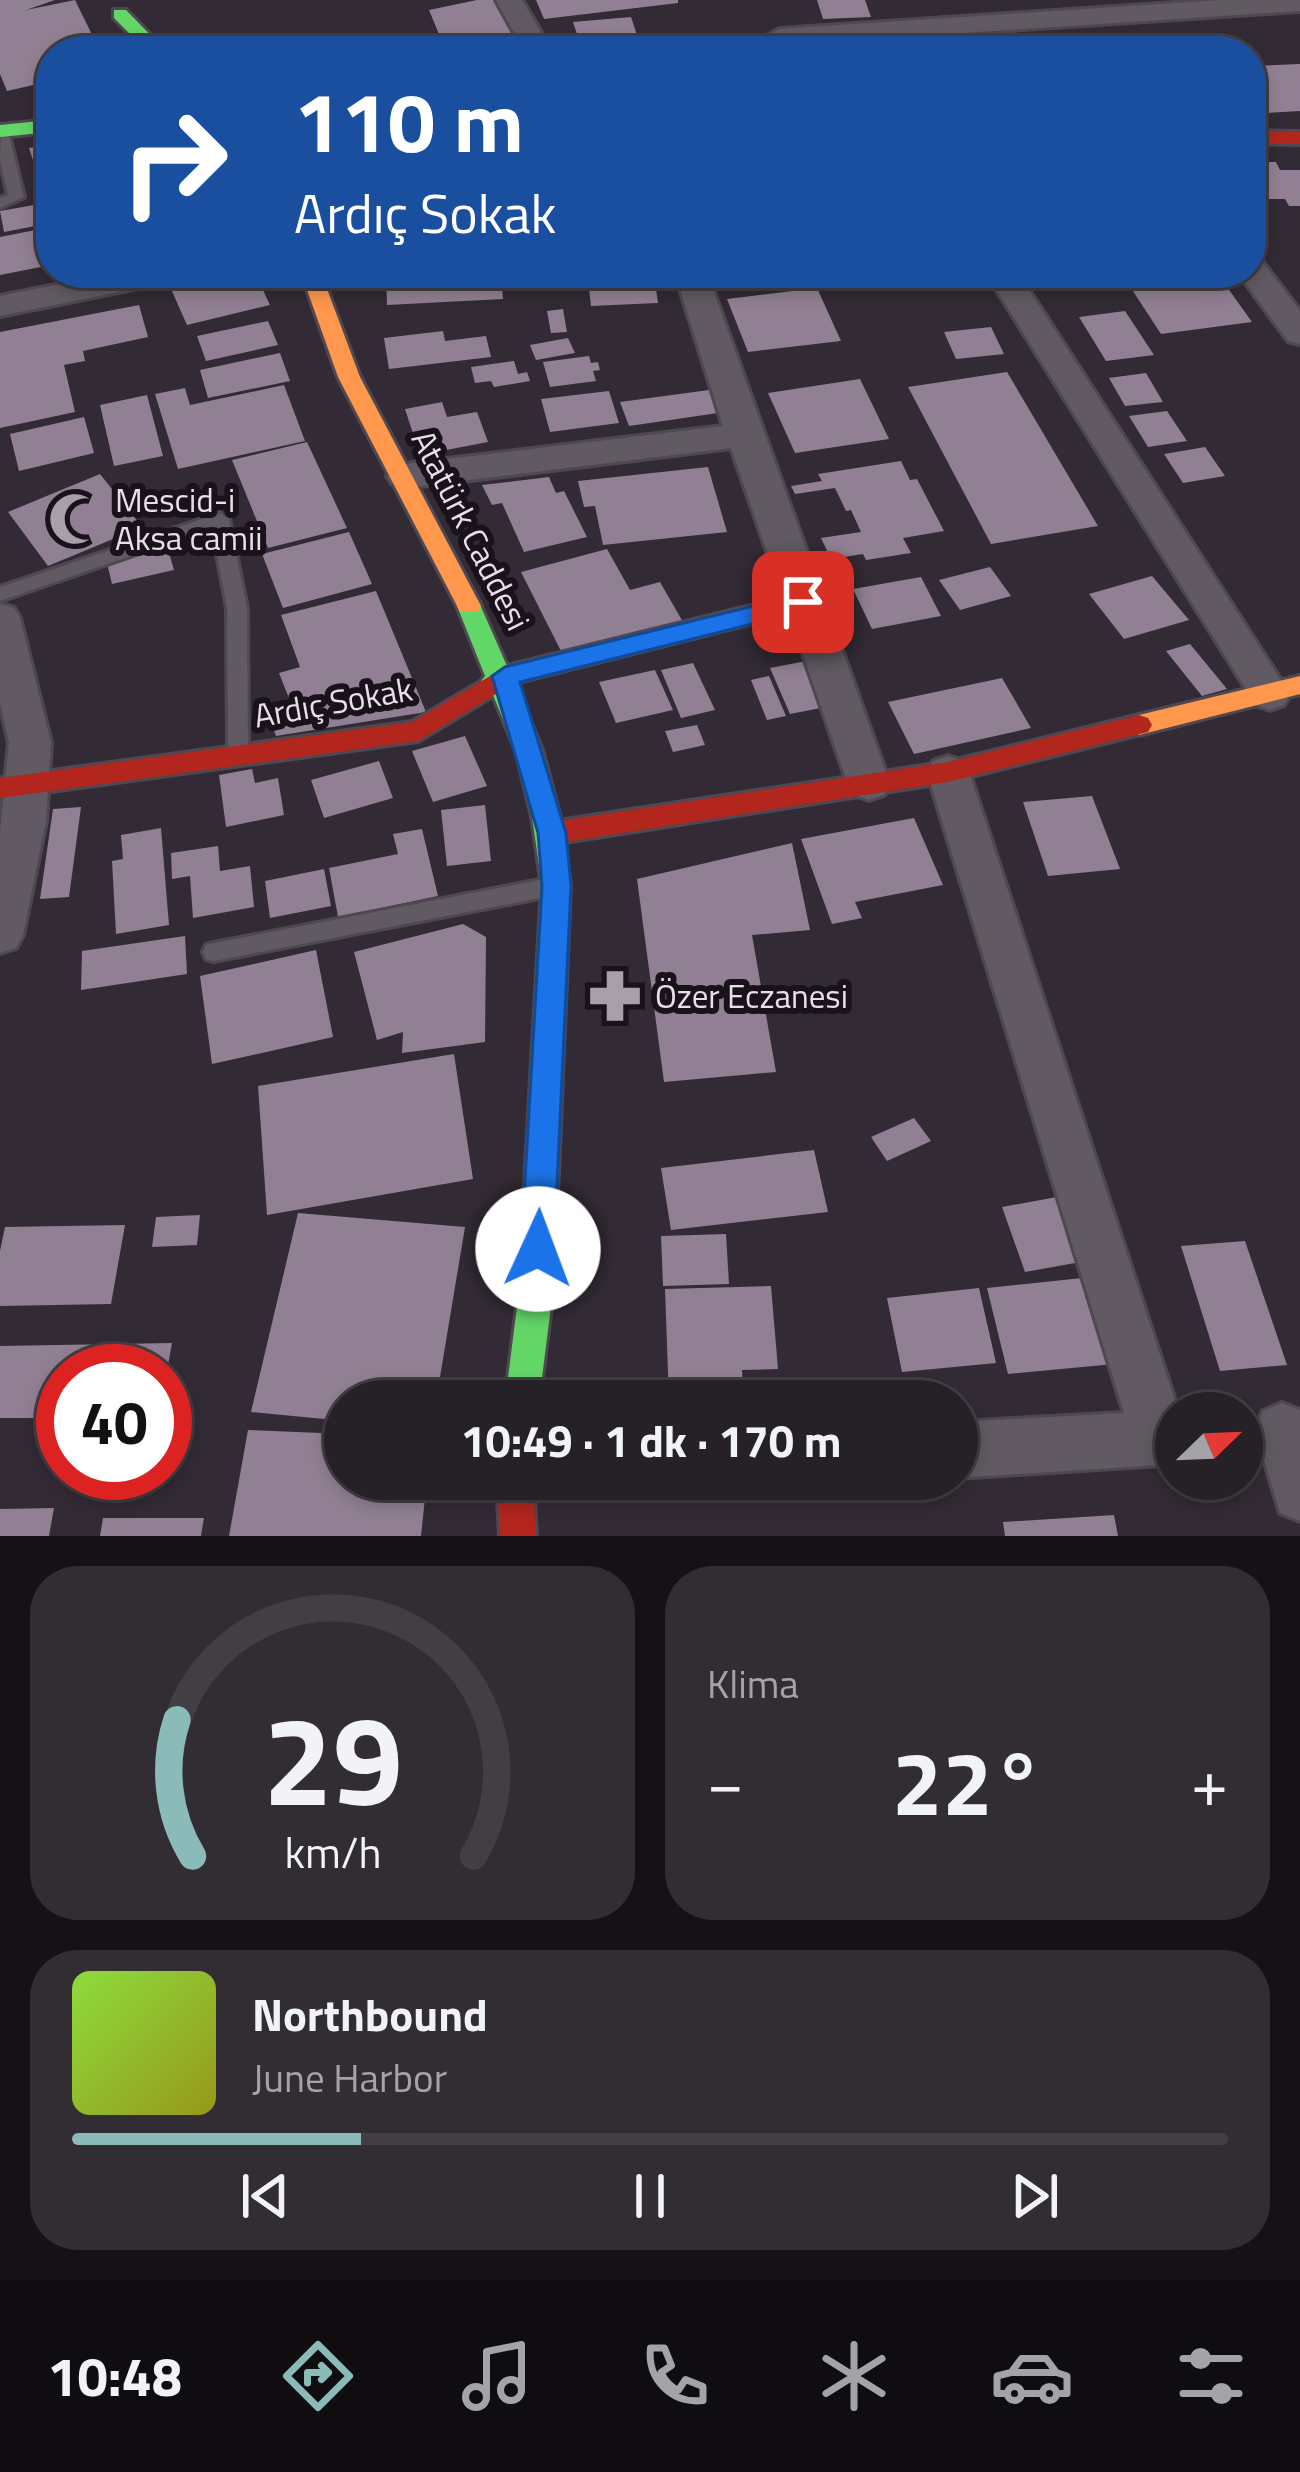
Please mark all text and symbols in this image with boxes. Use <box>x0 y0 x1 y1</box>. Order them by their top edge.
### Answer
text: 110 m <box>294 57 524 185</box>
icon: right <box>96 84 252 240</box>
text: Ardıç Sokak <box>294 172 556 254</box>
street label: Atatürk Caddesi <box>399 421 543 639</box>
place label: Mescid-i Aksa camii <box>115 475 263 563</box>
mosque icon: Mescid-i Aksa camii <box>46 490 104 548</box>
pin <box>752 551 854 653</box>
icon: arrive <box>770 569 836 635</box>
street label: Ardıç Sokak <box>250 663 416 741</box>
pharmacy icon: Özer Eczanesi <box>586 967 644 1025</box>
place label: Özer Eczanesi <box>655 971 848 1021</box>
position arrow <box>475 1186 601 1312</box>
speed limit sign: 40 <box>36 1344 192 1500</box>
north arrow <box>1155 1392 1263 1500</box>
map controls <box>1155 1392 1263 1500</box>
text: 10:49 · 1 dk · 170 m <box>460 1406 842 1474</box>
text: Klima <box>707 1654 799 1713</box>
text: 29 <box>263 1664 402 1853</box>
text: 22° <box>892 1713 1043 1850</box>
text: − <box>707 1731 744 1832</box>
text: + <box>1191 1731 1228 1832</box>
text: km/h <box>284 1819 381 1885</box>
text: Northbound <box>252 1980 488 2048</box>
text: June Harbor <box>252 2048 447 2107</box>
icon: previous <box>232 2163 298 2229</box>
icon: pause <box>617 2163 683 2229</box>
icon: next <box>1002 2163 1068 2229</box>
icon: directions <box>276 2334 360 2418</box>
icon: music <box>455 2334 539 2418</box>
icon: phone <box>633 2334 717 2418</box>
icon: climate <box>812 2334 896 2418</box>
icon: car <box>990 2334 1074 2418</box>
icon: filters <box>1169 2334 1253 2418</box>
text: 10:48 <box>47 2335 182 2417</box>

